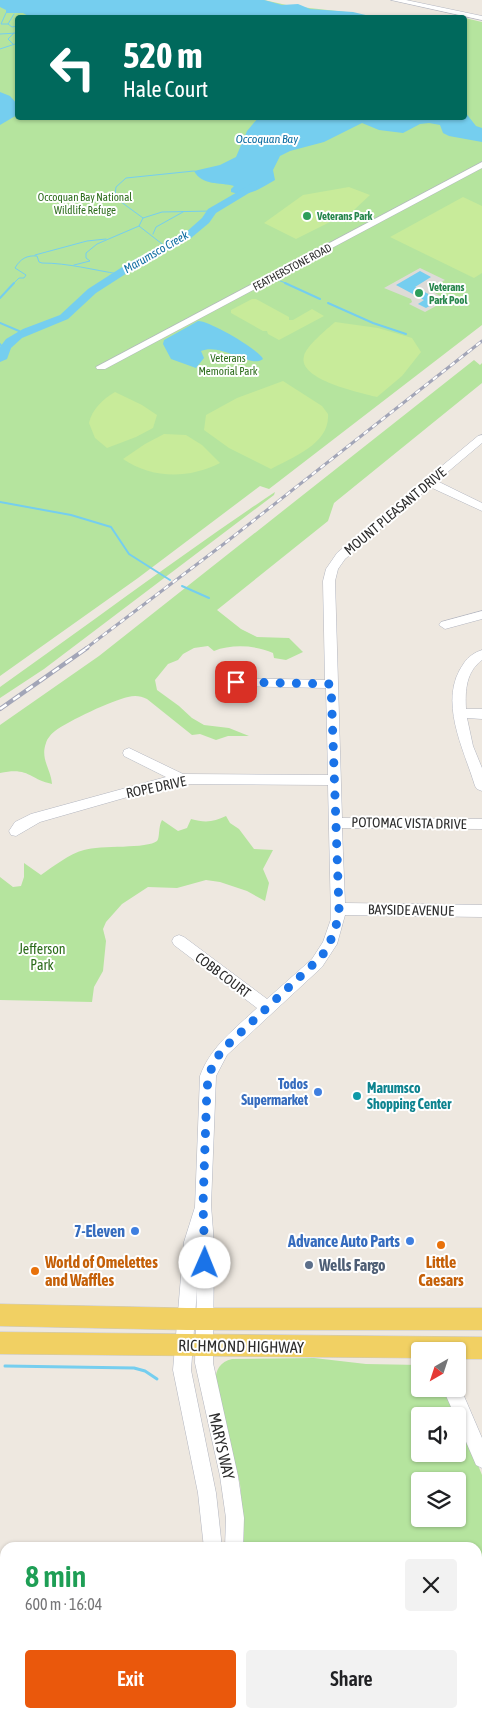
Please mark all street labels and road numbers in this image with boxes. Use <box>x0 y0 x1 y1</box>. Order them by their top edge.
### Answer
street label: FEATHERSTONE ROAD <box>251 241 333 293</box>
street label: MOUNT PLEASANT DRIVE <box>341 464 449 558</box>
street label: ROPE DRIVE <box>124 773 188 801</box>
street label: POTOMAC VISTA DRIVE <box>351 814 467 832</box>
street label: BAYSIDE AVENUE <box>368 901 454 919</box>
street label: COBB COURT <box>192 949 254 1001</box>
street label: RICHMOND HIGHWAY <box>178 1336 305 1356</box>
street label: MARYS WAY <box>206 1411 239 1482</box>

